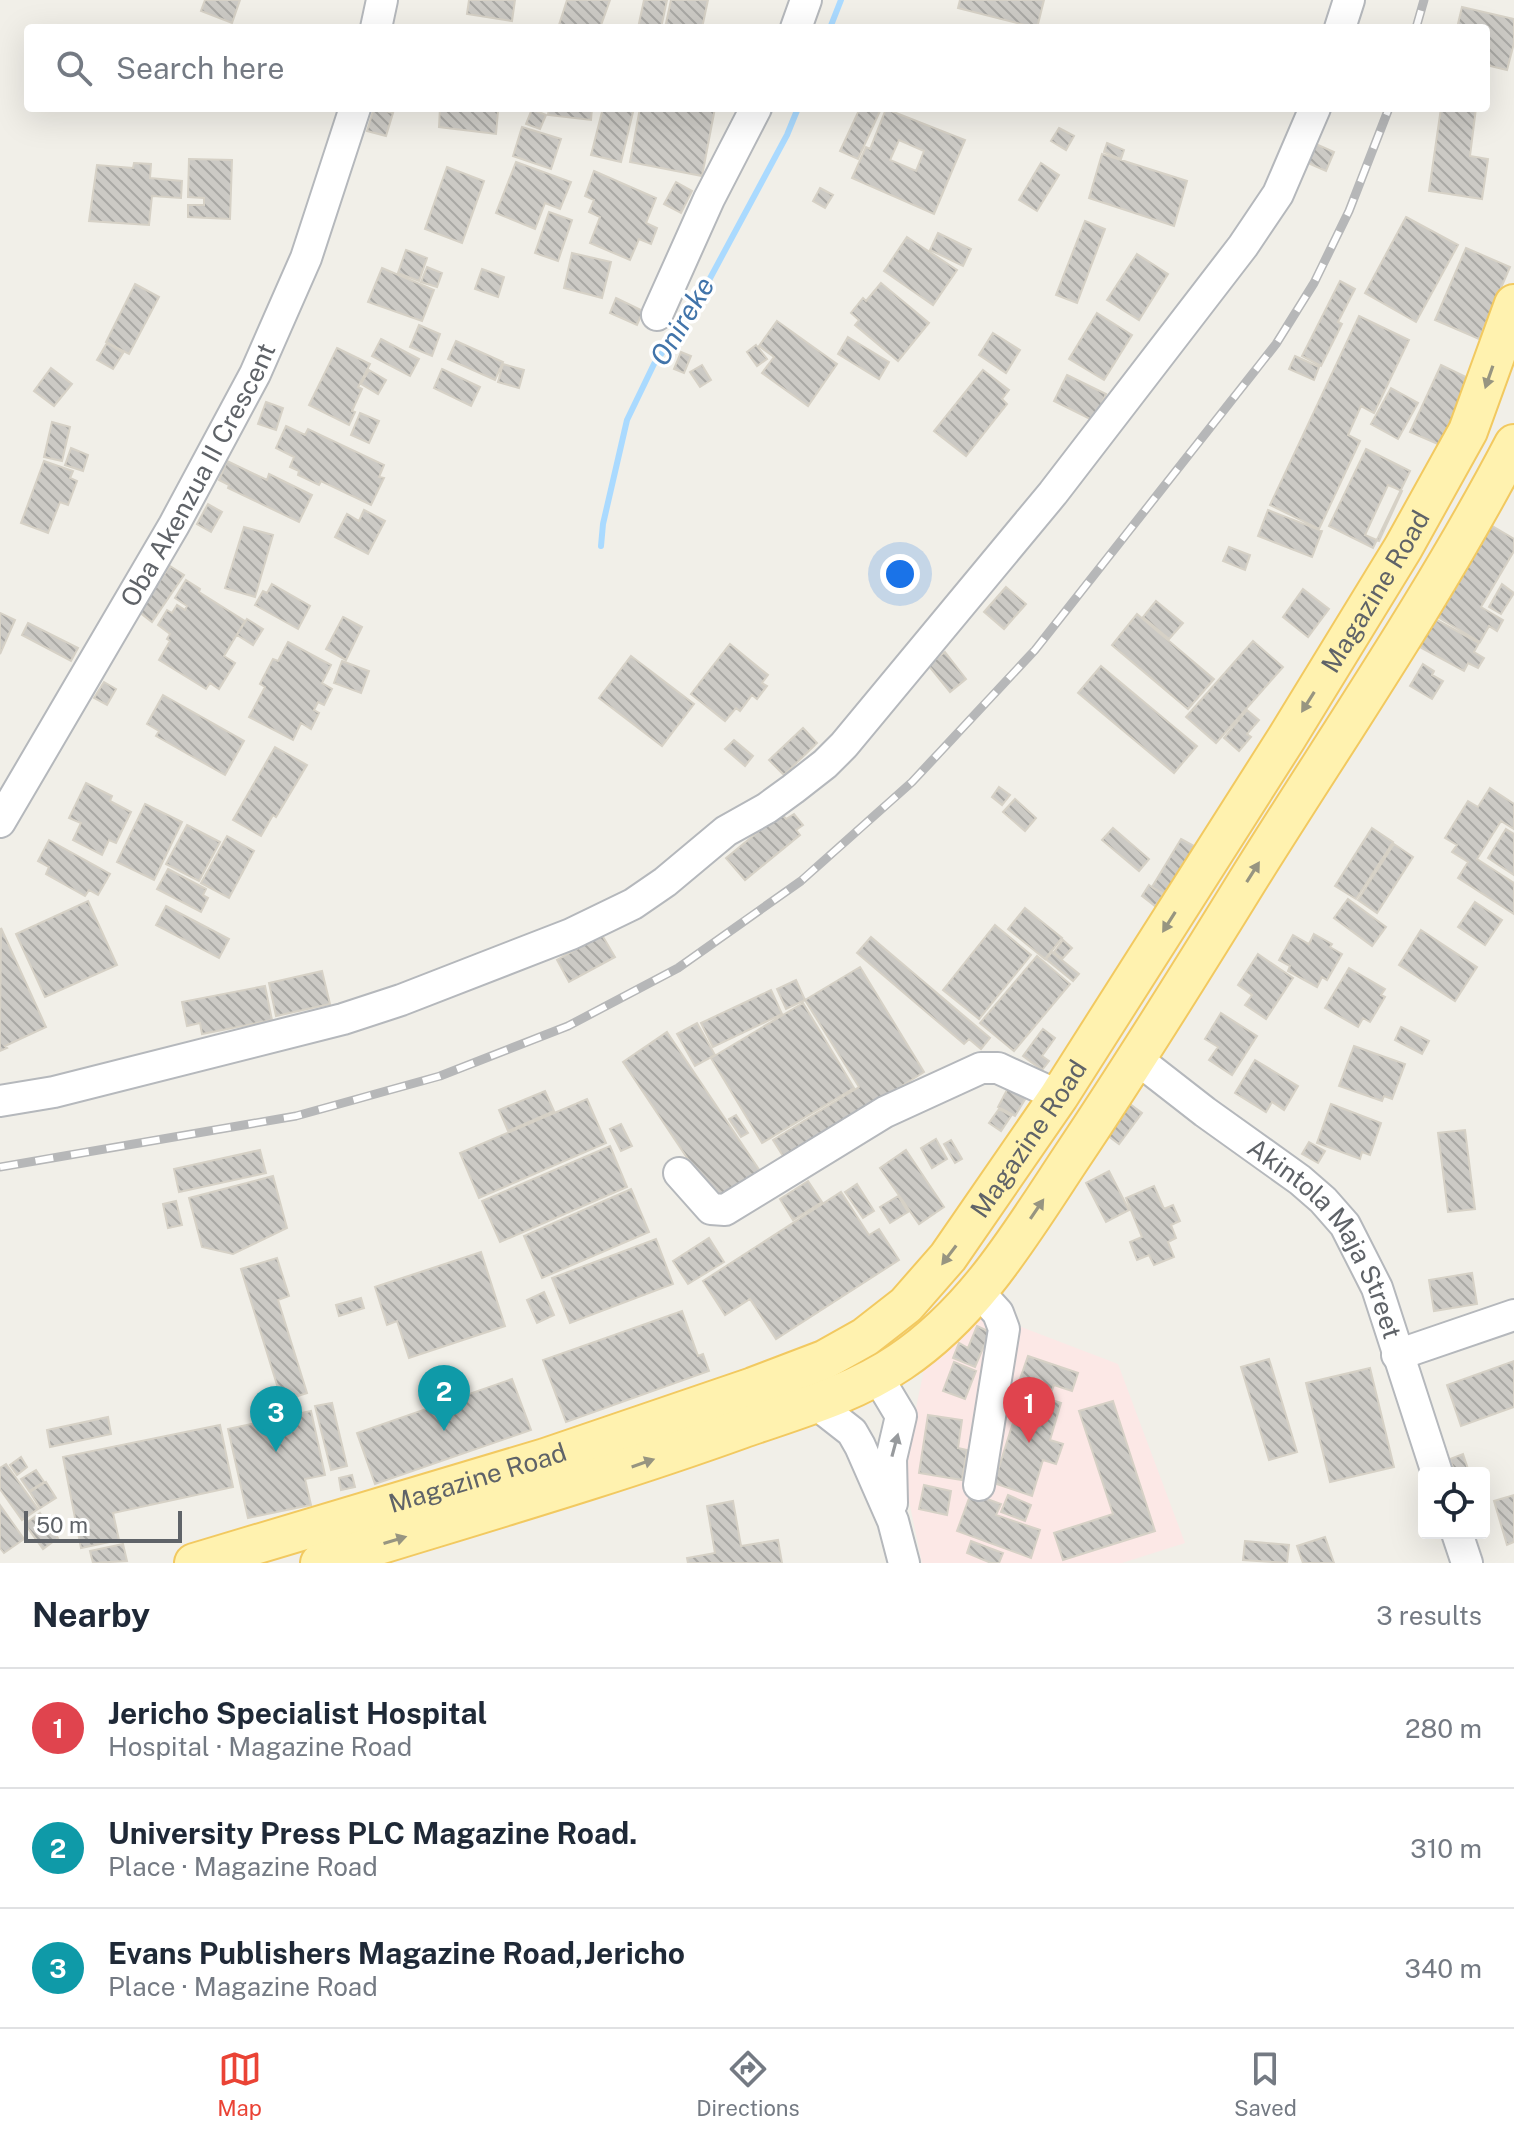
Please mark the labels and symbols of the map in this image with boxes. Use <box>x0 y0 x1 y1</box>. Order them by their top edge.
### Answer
water label: Onireke <box>642 270 721 371</box>
street label: Oba Akenzua II Crescent <box>114 338 282 612</box>
one-way arrow <box>1482 366 1494 390</box>
street label: Magazine Road <box>1314 505 1436 678</box>
your location <box>880 554 920 594</box>
one-way arrow <box>1302 691 1316 713</box>
one-way arrow <box>1246 861 1260 883</box>
one-way arrow <box>1163 911 1177 933</box>
street label: Magazine Road <box>964 1054 1093 1224</box>
street label: Akintola Maja Street <box>1242 1131 1408 1343</box>
one-way arrow <box>1030 1198 1045 1219</box>
one-way arrow <box>941 1244 957 1266</box>
pin: 2 <box>418 1365 470 1431</box>
pin: 1 <box>1003 1377 1055 1443</box>
pin: 3 <box>250 1386 302 1452</box>
one-way arrow <box>889 1433 901 1458</box>
street label: Magazine Road <box>385 1436 570 1519</box>
one-way arrow <box>631 1456 655 1469</box>
scale bar <box>24 1507 182 1543</box>
one-way arrow <box>383 1533 407 1546</box>

